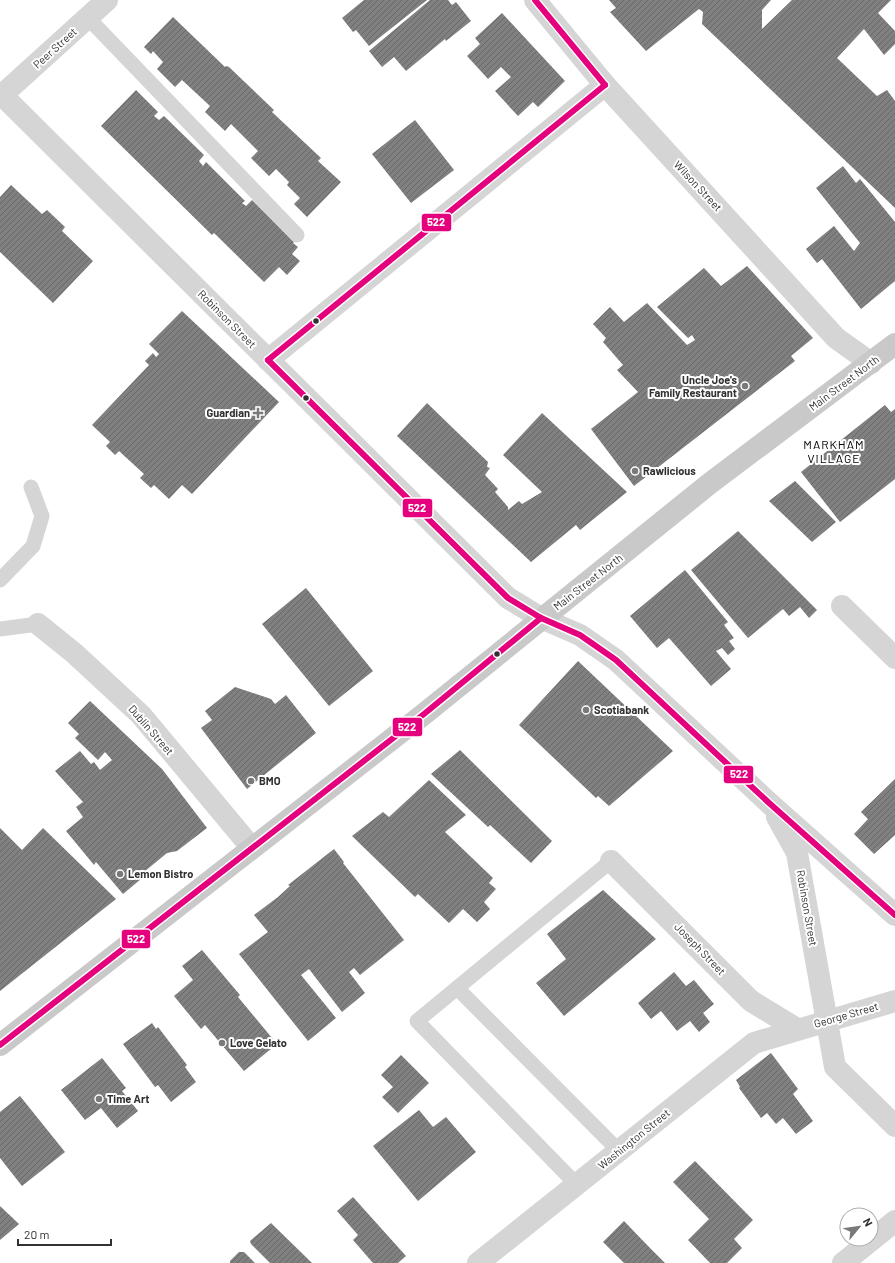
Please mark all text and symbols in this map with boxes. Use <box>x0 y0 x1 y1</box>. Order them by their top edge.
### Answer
street label: Peer Street <box>30 25 79 71</box>
street label: Wilson Street <box>672 158 725 214</box>
line badge: 522 <box>421 213 452 232</box>
text: 522 <box>427 215 445 228</box>
street label: Robinson Street <box>196 287 259 350</box>
unlabelled marker <box>311 316 321 326</box>
street label: Main Street North <box>806 352 881 413</box>
place label: Uncle Joe's Family Restaurant <box>649 373 737 399</box>
marker: Uncle Joe's Family Restaurant <box>740 381 750 391</box>
unlabelled marker <box>301 393 311 403</box>
place label: Guardian <box>207 406 250 419</box>
marker: Guardian <box>253 408 263 418</box>
district label: MARKHAM VILLAGE <box>803 437 865 465</box>
place label: Rawlicious <box>643 464 696 477</box>
marker: Rawlicious <box>630 466 640 476</box>
line badge: 522 <box>402 498 433 518</box>
text: 522 <box>408 501 426 514</box>
street label: Main Street North <box>551 551 625 613</box>
unlabelled marker <box>492 649 502 659</box>
street label: Dublin Street <box>126 702 177 757</box>
place label: Scotiabank <box>594 703 649 716</box>
marker: Scotiabank <box>581 705 591 715</box>
line badge: 522 <box>392 717 423 737</box>
text: 522 <box>398 720 416 733</box>
line badge: 522 <box>723 765 754 784</box>
text: 522 <box>730 767 748 780</box>
place label: BMO <box>259 774 281 787</box>
marker: BMO <box>246 776 256 786</box>
place label: Lemon Bistro <box>128 867 193 880</box>
marker: Lemon Bistro <box>115 869 125 879</box>
street label: Robinson Street <box>794 869 821 947</box>
street label: Joseph Street <box>672 920 729 978</box>
line badge: 522 <box>121 929 151 949</box>
text: 522 <box>127 932 145 945</box>
street label: George Street <box>812 999 880 1030</box>
place label: Love Gelato <box>230 1036 287 1049</box>
marker: Love Gelato <box>217 1038 227 1048</box>
place label: Time Art <box>107 1092 149 1105</box>
marker: Time Art <box>94 1094 104 1104</box>
street label: Washington Street <box>595 1106 672 1172</box>
north arrow <box>839 1207 879 1247</box>
text: N <box>861 1216 876 1228</box>
scale bar <box>18 1221 111 1247</box>
text: 20 m <box>24 1227 50 1241</box>

